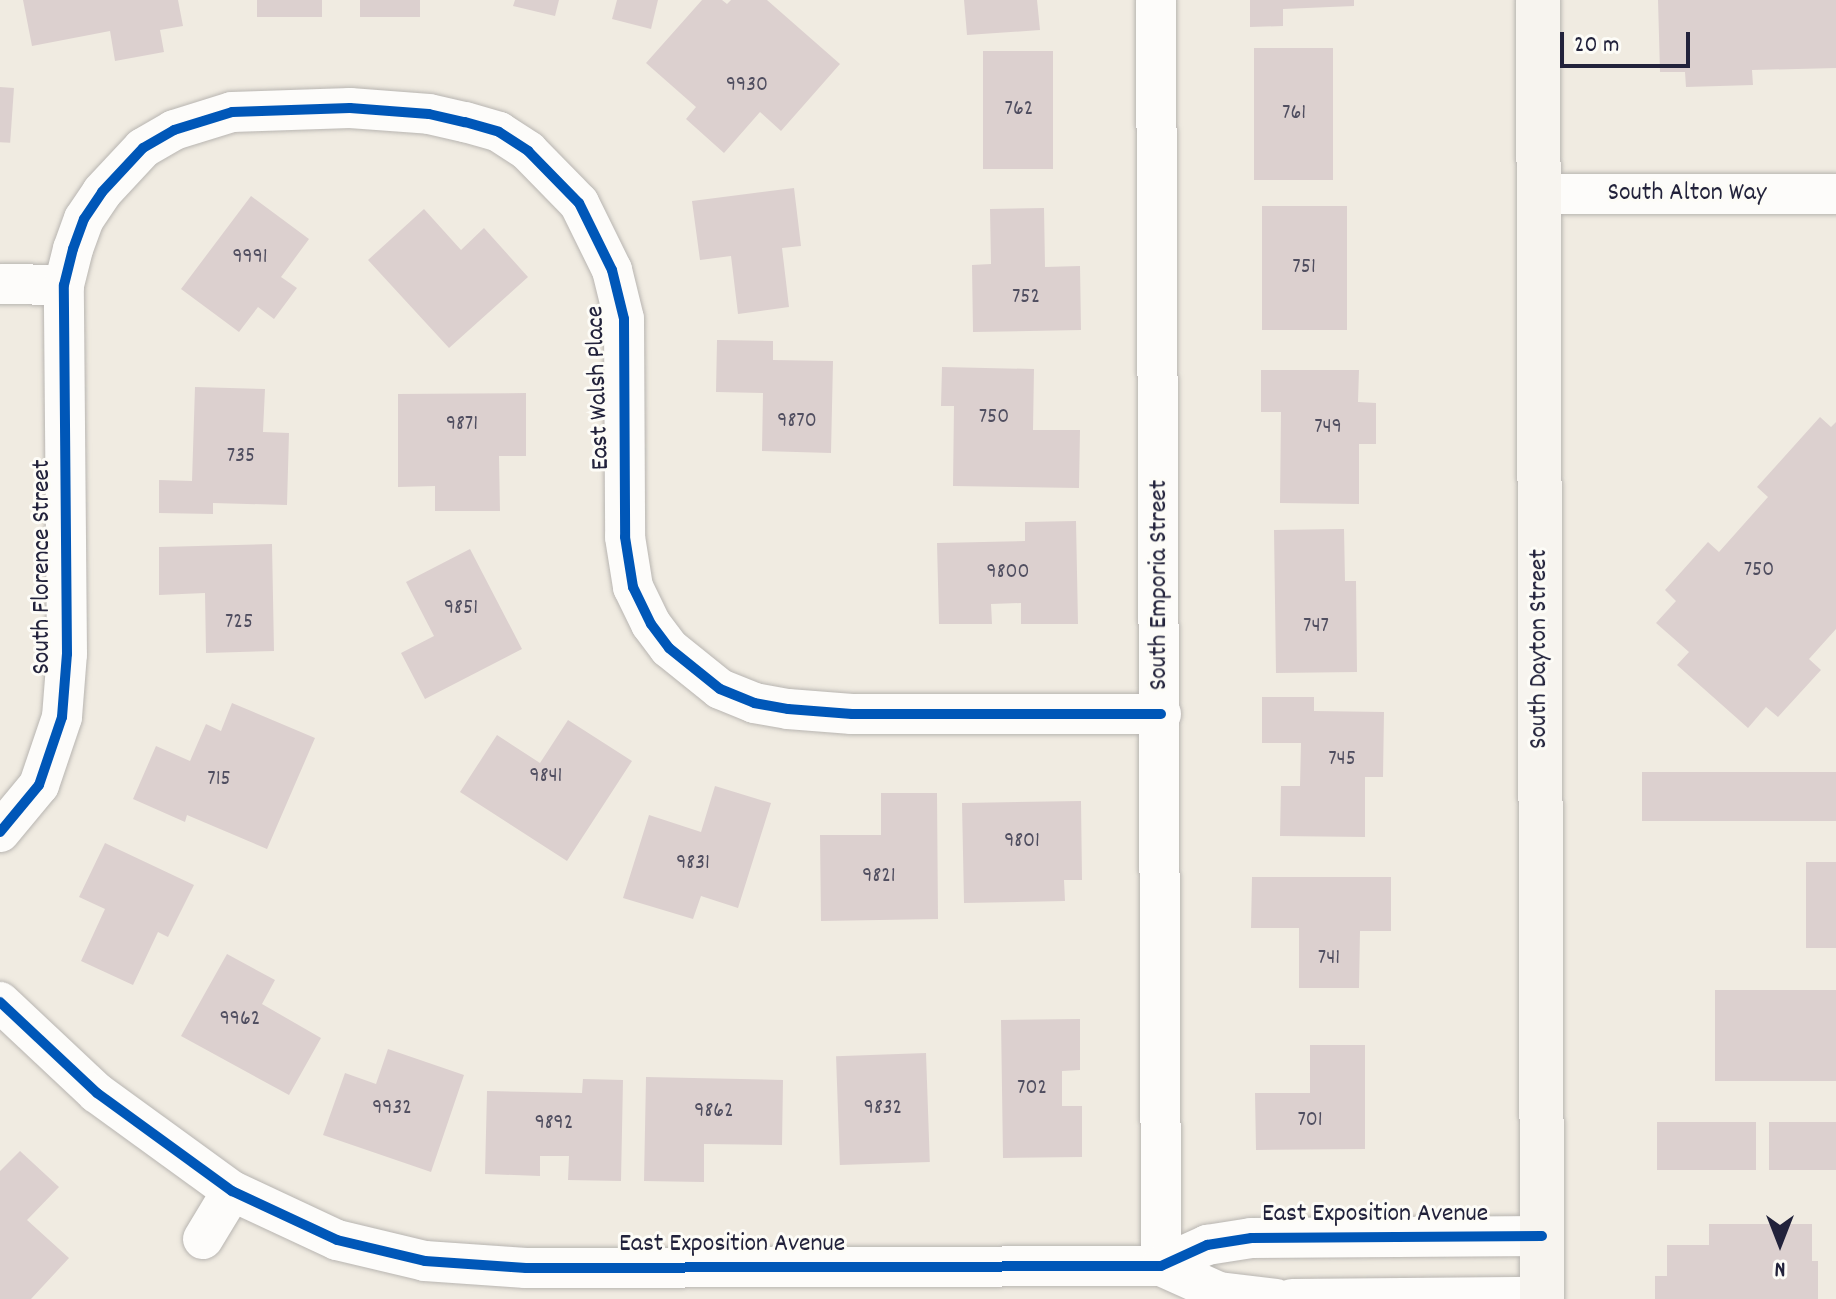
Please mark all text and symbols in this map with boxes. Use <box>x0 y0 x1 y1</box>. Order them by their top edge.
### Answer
scale bar <box>1564 16 1694 66</box>
text: 20 m <box>1574 29 1620 63</box>
house number: 9930 <box>726 73 768 99</box>
house number: 762 <box>1005 97 1033 123</box>
house number: 761 <box>1282 101 1306 127</box>
street label: South Alton Way <box>1608 178 1766 210</box>
house number: 9991 <box>232 245 268 271</box>
house number: 751 <box>1292 255 1316 281</box>
house number: 752 <box>1012 285 1040 311</box>
street label: East Walsh Place <box>581 305 617 471</box>
house number: 750 <box>979 405 1009 431</box>
house number: 9870 <box>777 409 817 435</box>
house number: 9871 <box>446 412 478 438</box>
house number: 749 <box>1314 415 1342 441</box>
house number: 735 <box>227 444 255 470</box>
street label: South Florence Street <box>27 459 59 675</box>
street label: South Emporia Street <box>1144 480 1176 690</box>
street label: South Dayton Street <box>1524 549 1556 749</box>
house number: 750 <box>1744 558 1774 584</box>
house number: 9800 <box>987 560 1029 586</box>
house number: 9851 <box>444 596 478 622</box>
house number: 725 <box>225 610 253 636</box>
house number: 747 <box>1303 614 1329 640</box>
house number: 745 <box>1328 747 1356 773</box>
house number: 9841 <box>530 764 562 790</box>
house number: 715 <box>207 767 231 793</box>
house number: 9801 <box>1004 829 1040 855</box>
house number: 9831 <box>676 851 710 877</box>
house number: 9821 <box>862 864 896 890</box>
house number: 741 <box>1318 946 1340 972</box>
house number: 9962 <box>220 1007 260 1033</box>
house number: 702 <box>1017 1076 1047 1102</box>
house number: 9932 <box>372 1096 412 1122</box>
house number: 9832 <box>864 1096 902 1122</box>
house number: 9862 <box>694 1099 734 1125</box>
house number: 701 <box>1297 1108 1323 1134</box>
house number: 9892 <box>535 1111 573 1137</box>
street label: East Exposition Avenue <box>1262 1199 1488 1231</box>
north arrow <box>1740 1203 1820 1283</box>
street label: East Exposition Avenue <box>619 1229 845 1261</box>
text: N <box>1775 1252 1785 1283</box>

